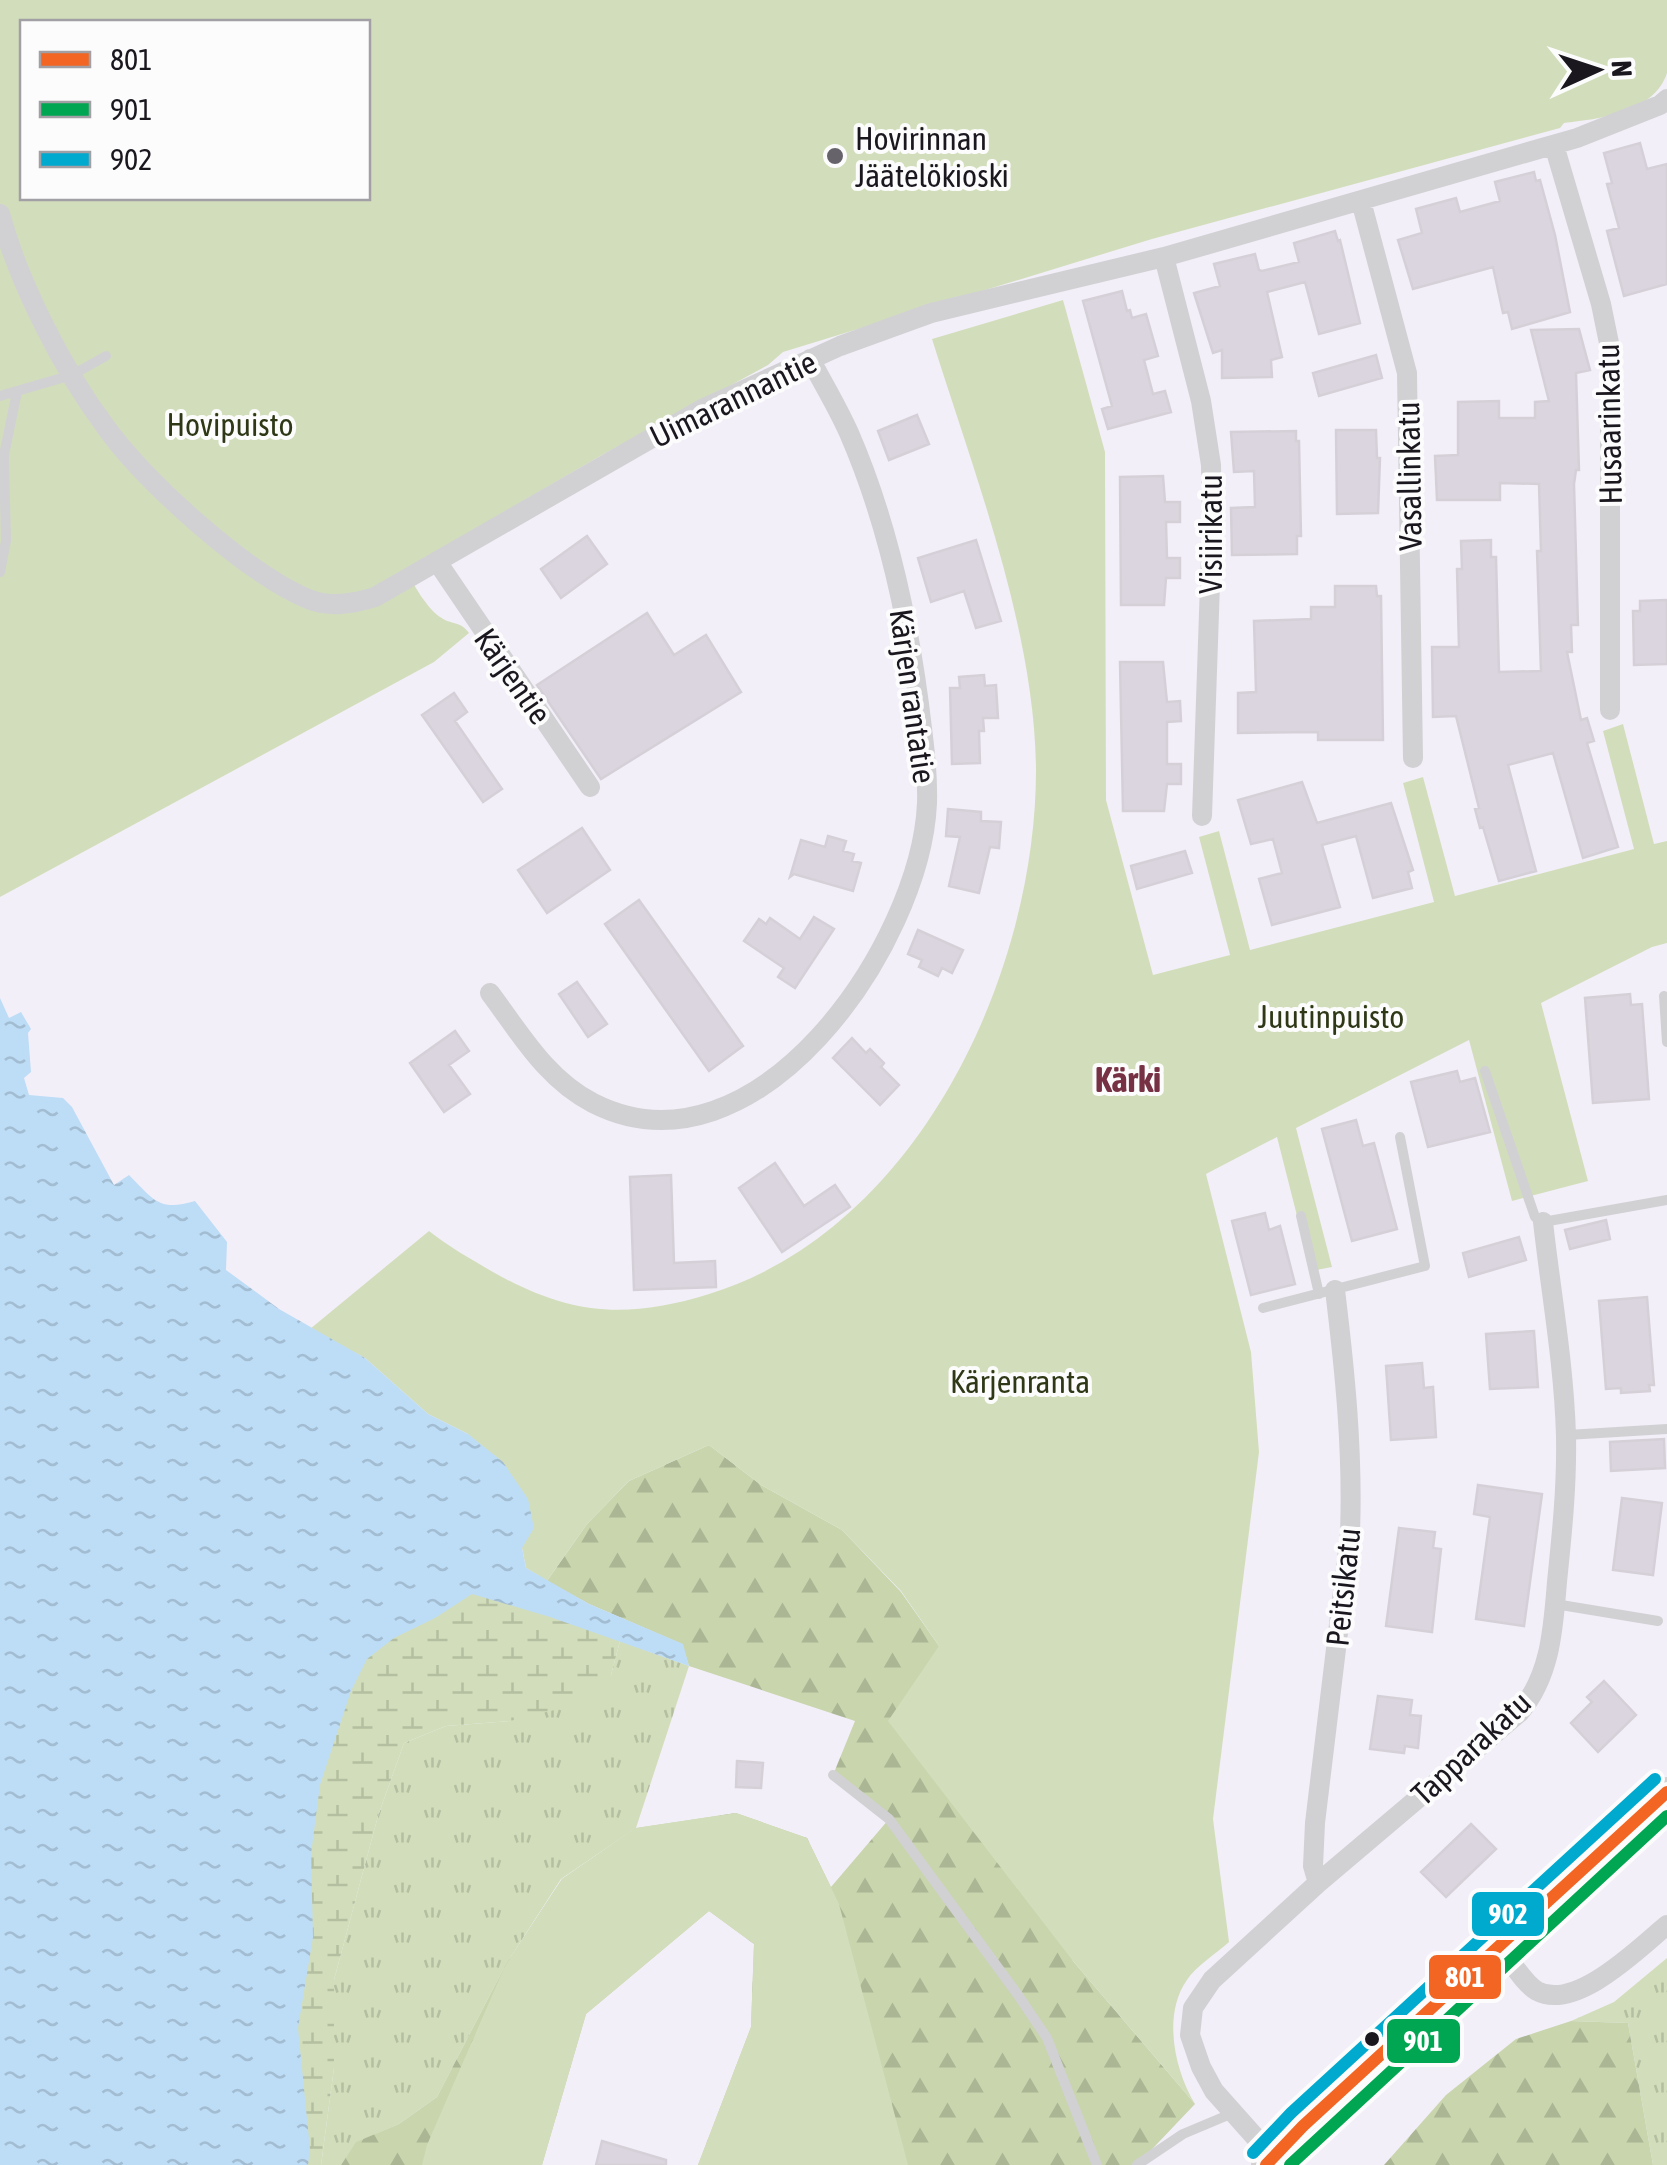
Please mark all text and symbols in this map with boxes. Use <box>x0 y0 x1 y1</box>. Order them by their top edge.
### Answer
legend <box>20 20 370 200</box>
north arrow <box>1547 20 1647 120</box>
text: 801 <box>110 42 152 76</box>
text: N <box>1606 60 1638 78</box>
text: 901 <box>110 92 152 126</box>
place label: Hovirinnan Jäätelökioski <box>855 120 1009 194</box>
text: 902 <box>110 142 152 176</box>
marker: Hovirinnan Jäätelökioski <box>824 145 846 167</box>
street label: Uimarannantie <box>644 343 822 455</box>
street label: Husaarinkatu <box>1589 343 1629 505</box>
street label: Vasallinkatu <box>1389 401 1429 551</box>
park label: Hovipuisto <box>166 406 294 443</box>
street label: Visiirikatu <box>1192 474 1229 594</box>
street label: Kärjen rantatie <box>882 606 944 786</box>
street label: Kärjentie <box>467 621 559 731</box>
park label: Juutinpuisto <box>1258 998 1404 1035</box>
district label: Kärki <box>1095 1059 1161 1099</box>
park label: Kärjenranta <box>950 1363 1090 1400</box>
street label: Peitsikatu <box>1318 1526 1368 1648</box>
street label: Tapparakatu <box>1404 1684 1538 1812</box>
line badge: 902 <box>1470 1890 1546 1938</box>
text: 902 <box>1488 1898 1528 1930</box>
line badge: 801 <box>1427 1953 1503 2001</box>
text: 801 <box>1445 1961 1485 1993</box>
line badge: 901 <box>1385 2017 1462 2065</box>
text: 901 <box>1403 2025 1443 2057</box>
unlabelled marker <box>1362 2029 1382 2049</box>

